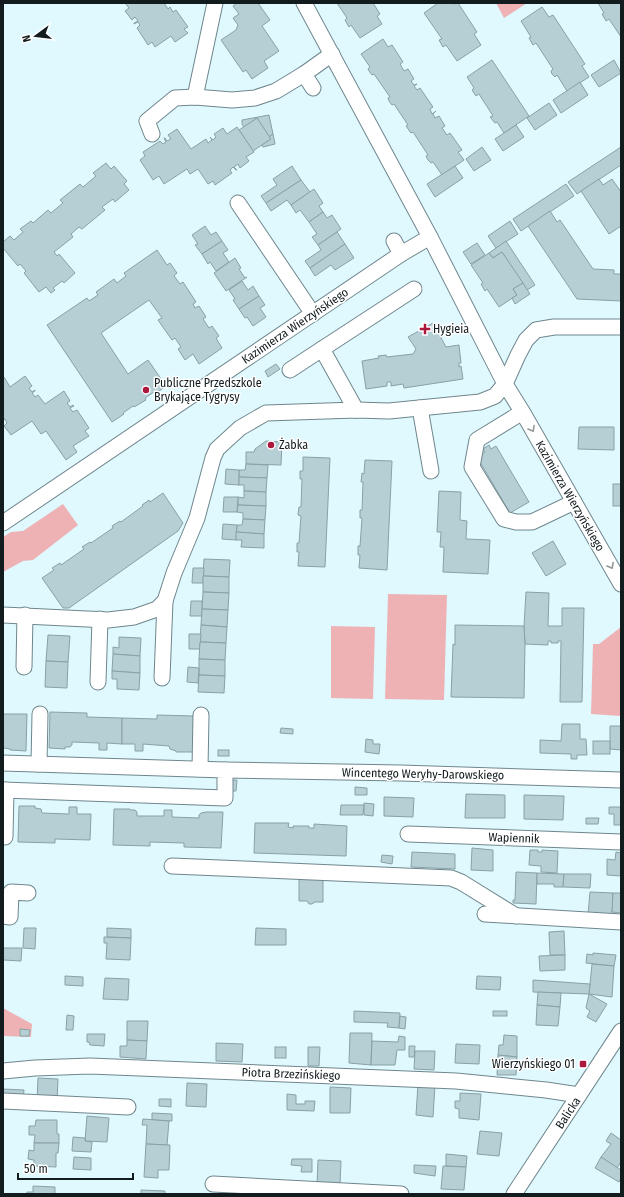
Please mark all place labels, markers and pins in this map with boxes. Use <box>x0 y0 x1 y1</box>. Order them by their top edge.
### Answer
place label: Hygieia <box>433 322 469 336</box>
marker: Hygieia <box>420 324 430 334</box>
place label: Publiczne Przedszkole Brykające Tygrysy <box>154 376 262 404</box>
marker: Publiczne Przedszkole Brykające Tygrysy <box>141 385 151 395</box>
place label: Żabka <box>279 437 308 452</box>
marker: Żabka <box>266 440 276 450</box>
place label: Wierzyńskiego 01 <box>492 1057 575 1071</box>
marker: Wierzyńskiego 01 <box>578 1059 588 1069</box>

